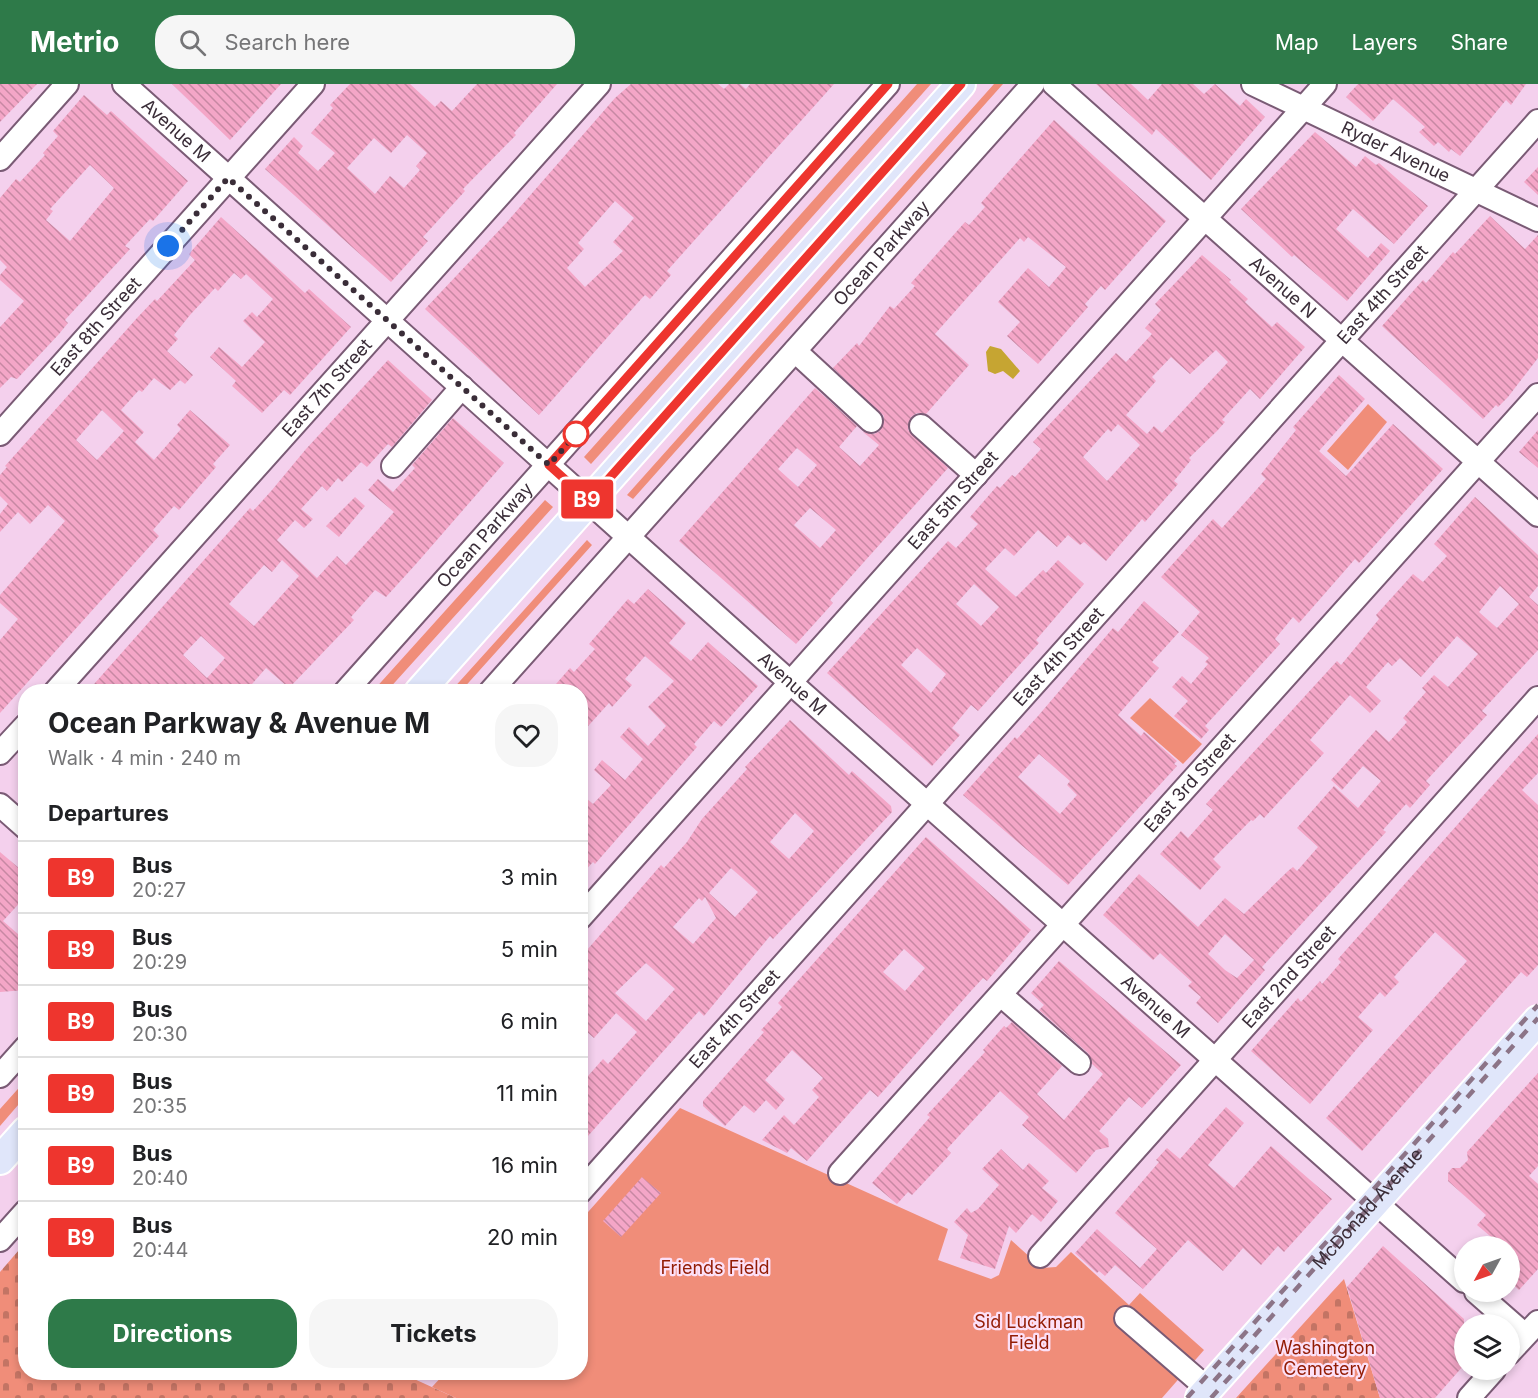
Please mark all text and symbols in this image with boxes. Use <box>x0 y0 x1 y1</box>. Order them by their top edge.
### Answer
search box <box>155 15 575 69</box>
text: Metrio <box>30 25 119 59</box>
icon: search <box>176 26 209 59</box>
text: Search here <box>224 29 350 55</box>
text: Map <box>1275 30 1319 55</box>
text: Layers <box>1352 30 1418 55</box>
text: Share <box>1451 30 1508 55</box>
street label: Avenue M <box>138 94 215 166</box>
street label: Ryder Avenue <box>1338 117 1454 186</box>
street label: Ocean Parkway <box>829 196 934 310</box>
your location <box>153 231 183 261</box>
street label: East 4th Street <box>1333 240 1432 348</box>
street label: Avenue N <box>1245 252 1320 322</box>
street label: East 8th Street <box>46 273 145 380</box>
street label: East 7th Street <box>278 334 376 441</box>
unlabelled marker <box>563 421 589 447</box>
street label: East 5th Street <box>903 446 1002 554</box>
street label: Ocean Parkway <box>432 478 537 592</box>
line badge: B9 <box>560 480 614 518</box>
text: B9 <box>573 487 601 512</box>
street label: East 4th Street <box>1009 603 1108 710</box>
street label: Avenue M <box>754 648 831 720</box>
button: heart <box>495 704 558 767</box>
text: Ocean Parkway & Avenue M <box>48 706 430 740</box>
street label: East 3rd Street <box>1140 729 1239 837</box>
text: Walk · 4 min · 240 m <box>48 746 241 770</box>
text: Departures <box>48 800 169 826</box>
text: Bus <box>132 852 173 878</box>
text: 3 min <box>501 864 558 890</box>
text: B9 <box>67 865 95 890</box>
text: 20:27 <box>132 878 186 902</box>
street label: East 2nd Street <box>1238 921 1340 1032</box>
text: Bus <box>132 924 173 950</box>
text: 5 min <box>501 936 558 962</box>
text: B9 <box>67 937 95 962</box>
text: 20:29 <box>132 950 187 974</box>
street label: East 4th Street <box>685 965 784 1073</box>
street label: Avenue M <box>1117 971 1194 1042</box>
text: Bus <box>132 996 173 1022</box>
text: 6 min <box>501 1008 558 1034</box>
text: B9 <box>67 1009 95 1034</box>
text: 20:30 <box>132 1022 188 1046</box>
text: Bus <box>132 1068 173 1094</box>
text: 11 min <box>496 1080 558 1106</box>
text: B9 <box>67 1081 95 1106</box>
text: 20:35 <box>132 1094 187 1118</box>
text: Bus <box>132 1140 173 1166</box>
street label: McDonald Avenue <box>1308 1144 1427 1273</box>
text: 16 min <box>492 1152 558 1178</box>
text: B9 <box>67 1153 95 1178</box>
text: 20:40 <box>132 1166 188 1190</box>
text: Bus <box>132 1212 173 1238</box>
text: 20 min <box>487 1224 558 1250</box>
text: B9 <box>67 1225 95 1250</box>
north arrow <box>1454 1236 1520 1302</box>
map controls <box>1454 1236 1520 1380</box>
text: 20:44 <box>132 1238 188 1262</box>
park label: Friends Field <box>660 1257 770 1278</box>
button: Directions <box>48 1299 297 1368</box>
button: Tickets <box>309 1299 558 1368</box>
park label: Sid Luckman Field <box>974 1311 1084 1353</box>
button: layers <box>1454 1314 1520 1380</box>
park label: Washington Cemetery <box>1275 1337 1375 1379</box>

